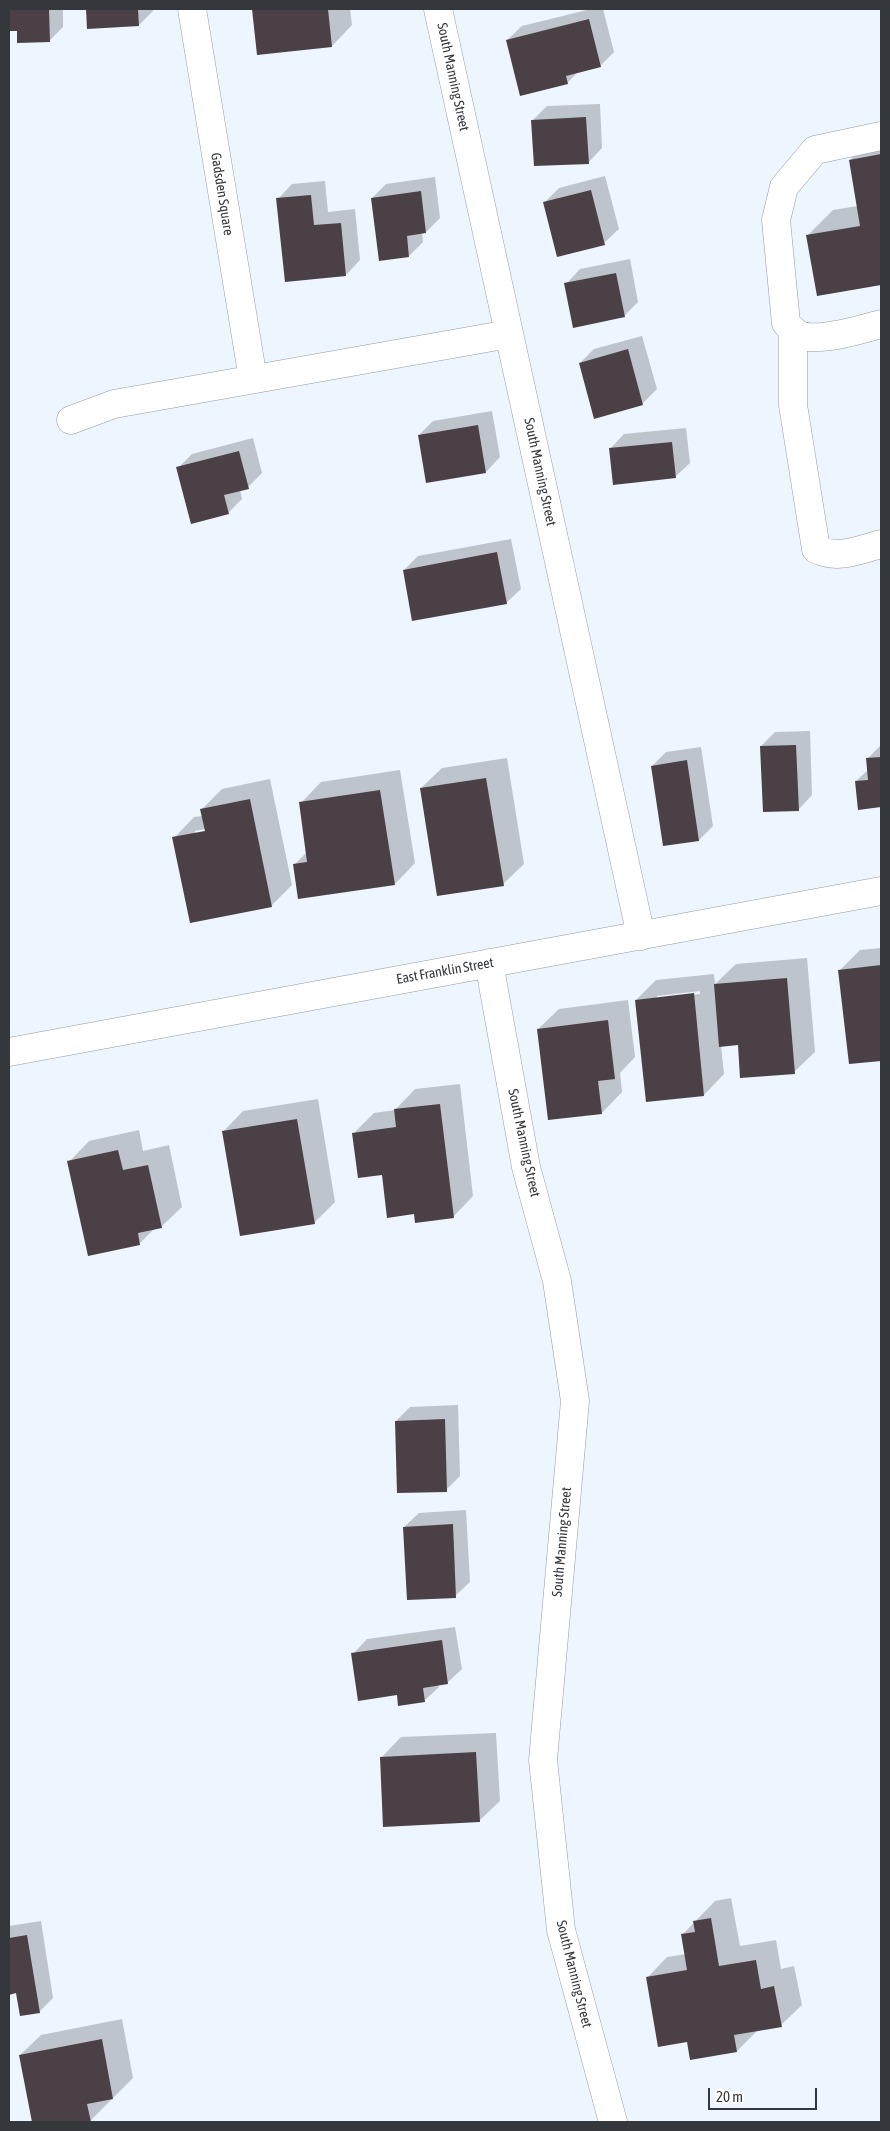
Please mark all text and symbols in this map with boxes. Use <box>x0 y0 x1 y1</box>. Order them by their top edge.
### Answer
street label: South Manning Street <box>433 21 473 133</box>
street label: Gadsden Square <box>207 151 237 237</box>
street label: South Manning Street <box>520 416 560 528</box>
street label: East Franklin Street <box>395 954 495 988</box>
street label: South Manning Street <box>504 1087 544 1199</box>
street label: South Manning Street <box>549 1486 575 1598</box>
street label: South Manning Street <box>553 1919 595 2029</box>
scale bar <box>710 2078 819 2110</box>
text: 20 m <box>716 2088 743 2105</box>

